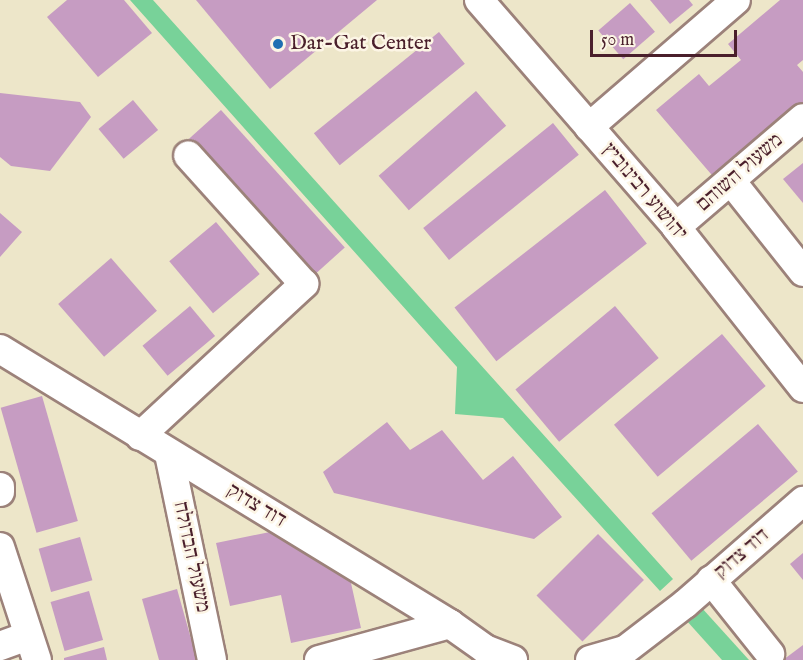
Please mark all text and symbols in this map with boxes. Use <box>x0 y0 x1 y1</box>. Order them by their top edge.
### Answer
scale bar <box>593 18 740 56</box>
text: 50 m <box>601 29 634 52</box>
place label: Dar-Gat Center <box>290 31 431 57</box>
marker: Dar-Gat Center <box>271 37 285 51</box>
street label: משעול השוהם <box>691 128 789 218</box>
street label: יהושוע רבינוביץ <box>596 138 692 246</box>
street label: דוד צדוק <box>222 478 290 534</box>
street label: משעול הבדולח <box>167 499 215 615</box>
street label: דוד צדוק <box>709 523 775 585</box>

